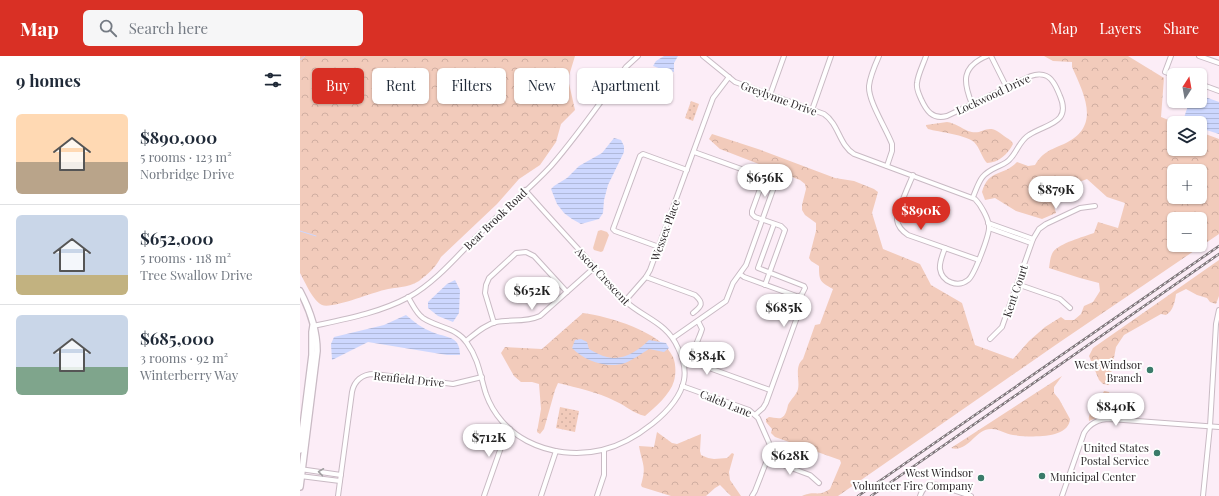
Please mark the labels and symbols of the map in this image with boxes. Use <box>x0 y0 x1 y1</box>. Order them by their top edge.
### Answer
north arrow <box>1167 68 1207 108</box>
street label: Lockwood Drive <box>953 70 1033 118</box>
street label: Greylynne Drive <box>739 77 820 119</box>
pin: $656K <box>737 164 793 198</box>
pin: $879K <box>1028 176 1084 210</box>
street label: Bear Brook Road <box>460 185 530 253</box>
street label: Wessex Place <box>647 197 683 264</box>
pin: $890K <box>893 197 949 231</box>
street label: Ascot Crescent <box>572 243 634 308</box>
street label: Kent Court <box>999 263 1031 319</box>
pin: $652K <box>504 277 560 311</box>
pin: $685K <box>756 294 812 328</box>
pin: $384K <box>679 342 735 376</box>
place label: West Windsor Branch <box>1074 357 1143 385</box>
marker: West Windsor Branch <box>1145 365 1155 375</box>
street label: Renfield Drive <box>373 368 445 390</box>
street label: Caleb Lane <box>698 386 755 420</box>
pin: $840K <box>1088 393 1144 427</box>
pin: $712K <box>461 424 517 458</box>
place label: United States Postal Service <box>1081 440 1149 468</box>
pin: $628K <box>762 442 818 476</box>
marker: United States Postal Service <box>1152 448 1162 458</box>
place label: West Windsor Volunteer Fire Company <box>852 465 973 493</box>
one-way arrow <box>317 468 324 477</box>
place label: Municipal Center <box>1050 469 1136 484</box>
marker: Municipal Center <box>1037 471 1047 481</box>
marker: West Windsor Volunteer Fire Company <box>976 473 986 483</box>

